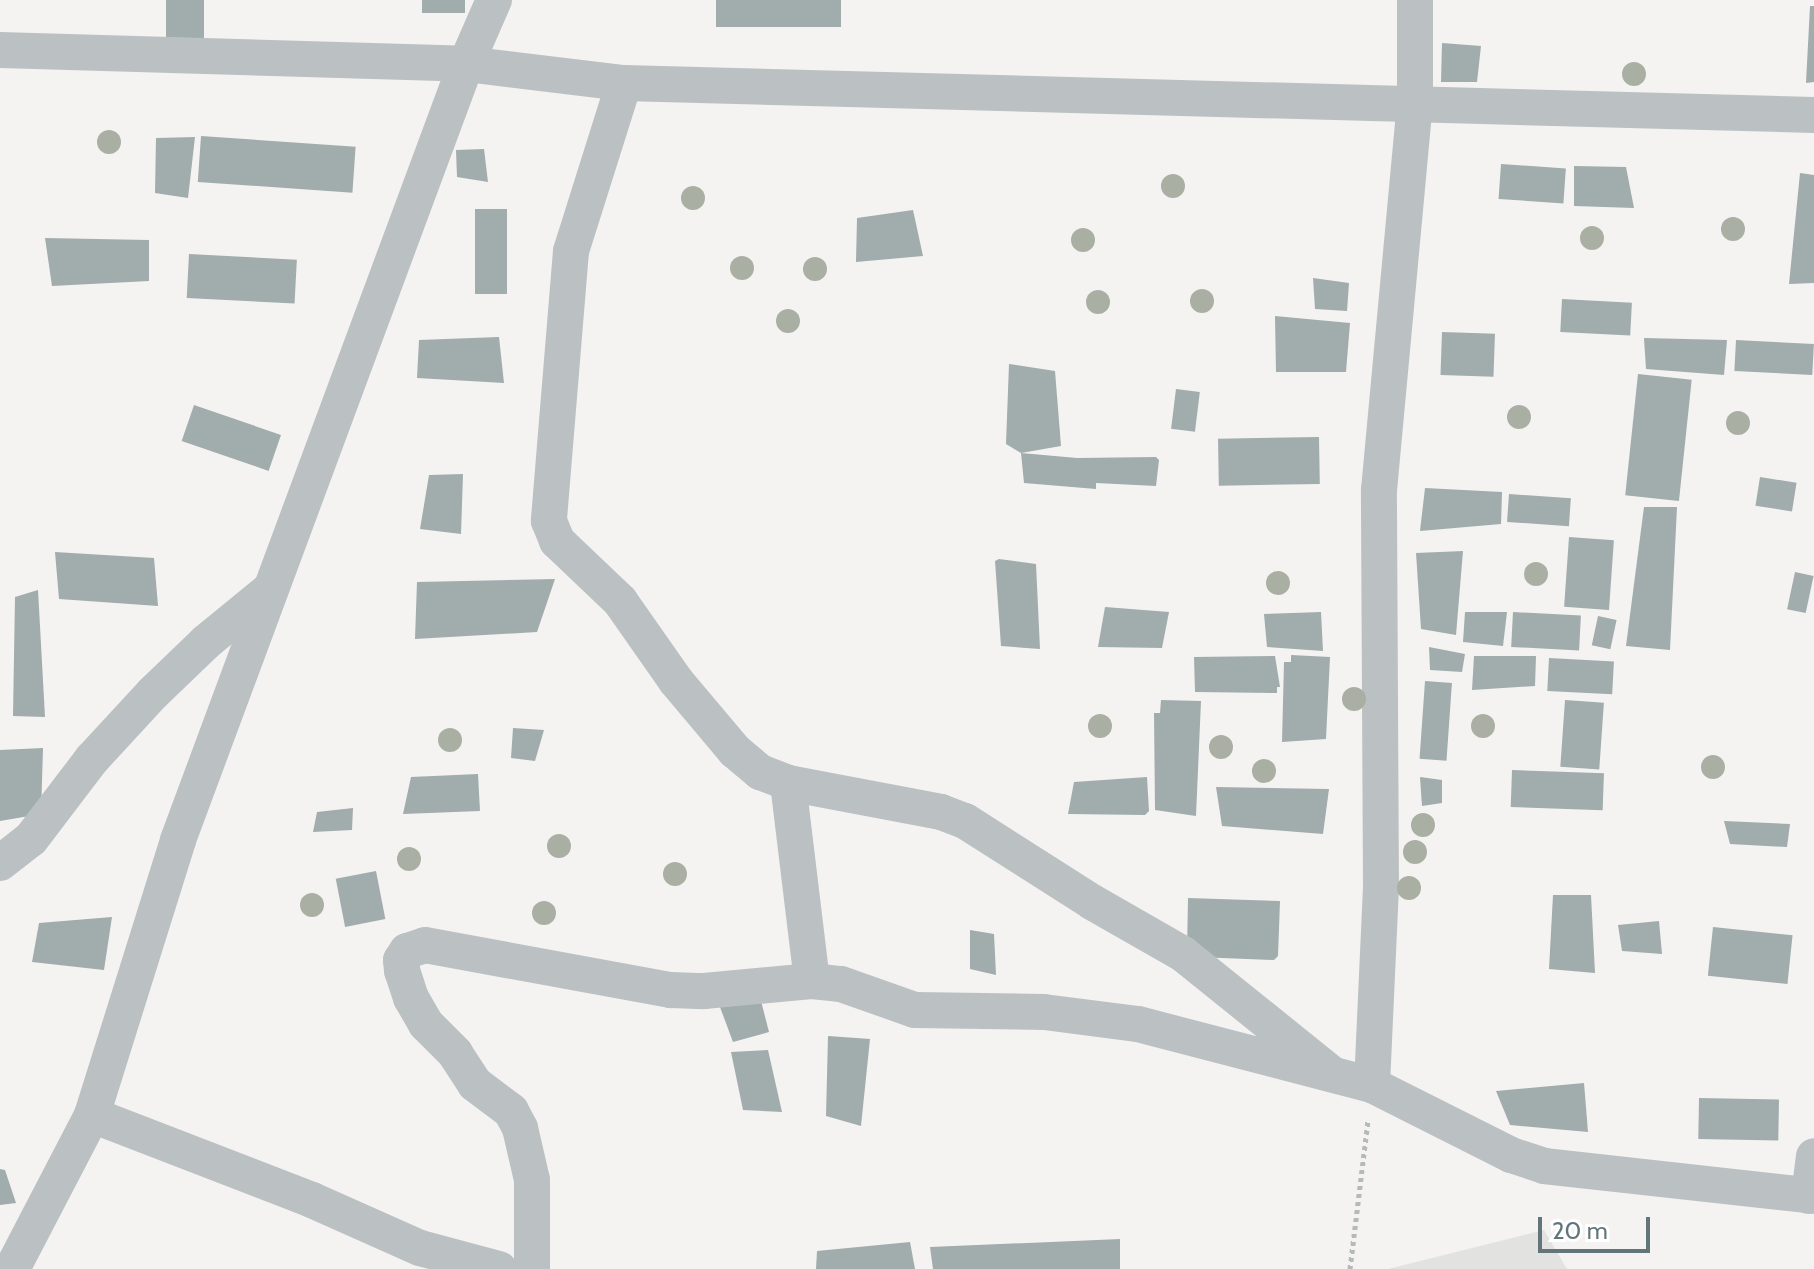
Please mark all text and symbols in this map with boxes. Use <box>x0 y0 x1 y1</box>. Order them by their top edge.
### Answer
scale bar <box>1542 1201 1654 1251</box>
text: 20 m <box>1552 1216 1608 1245</box>

